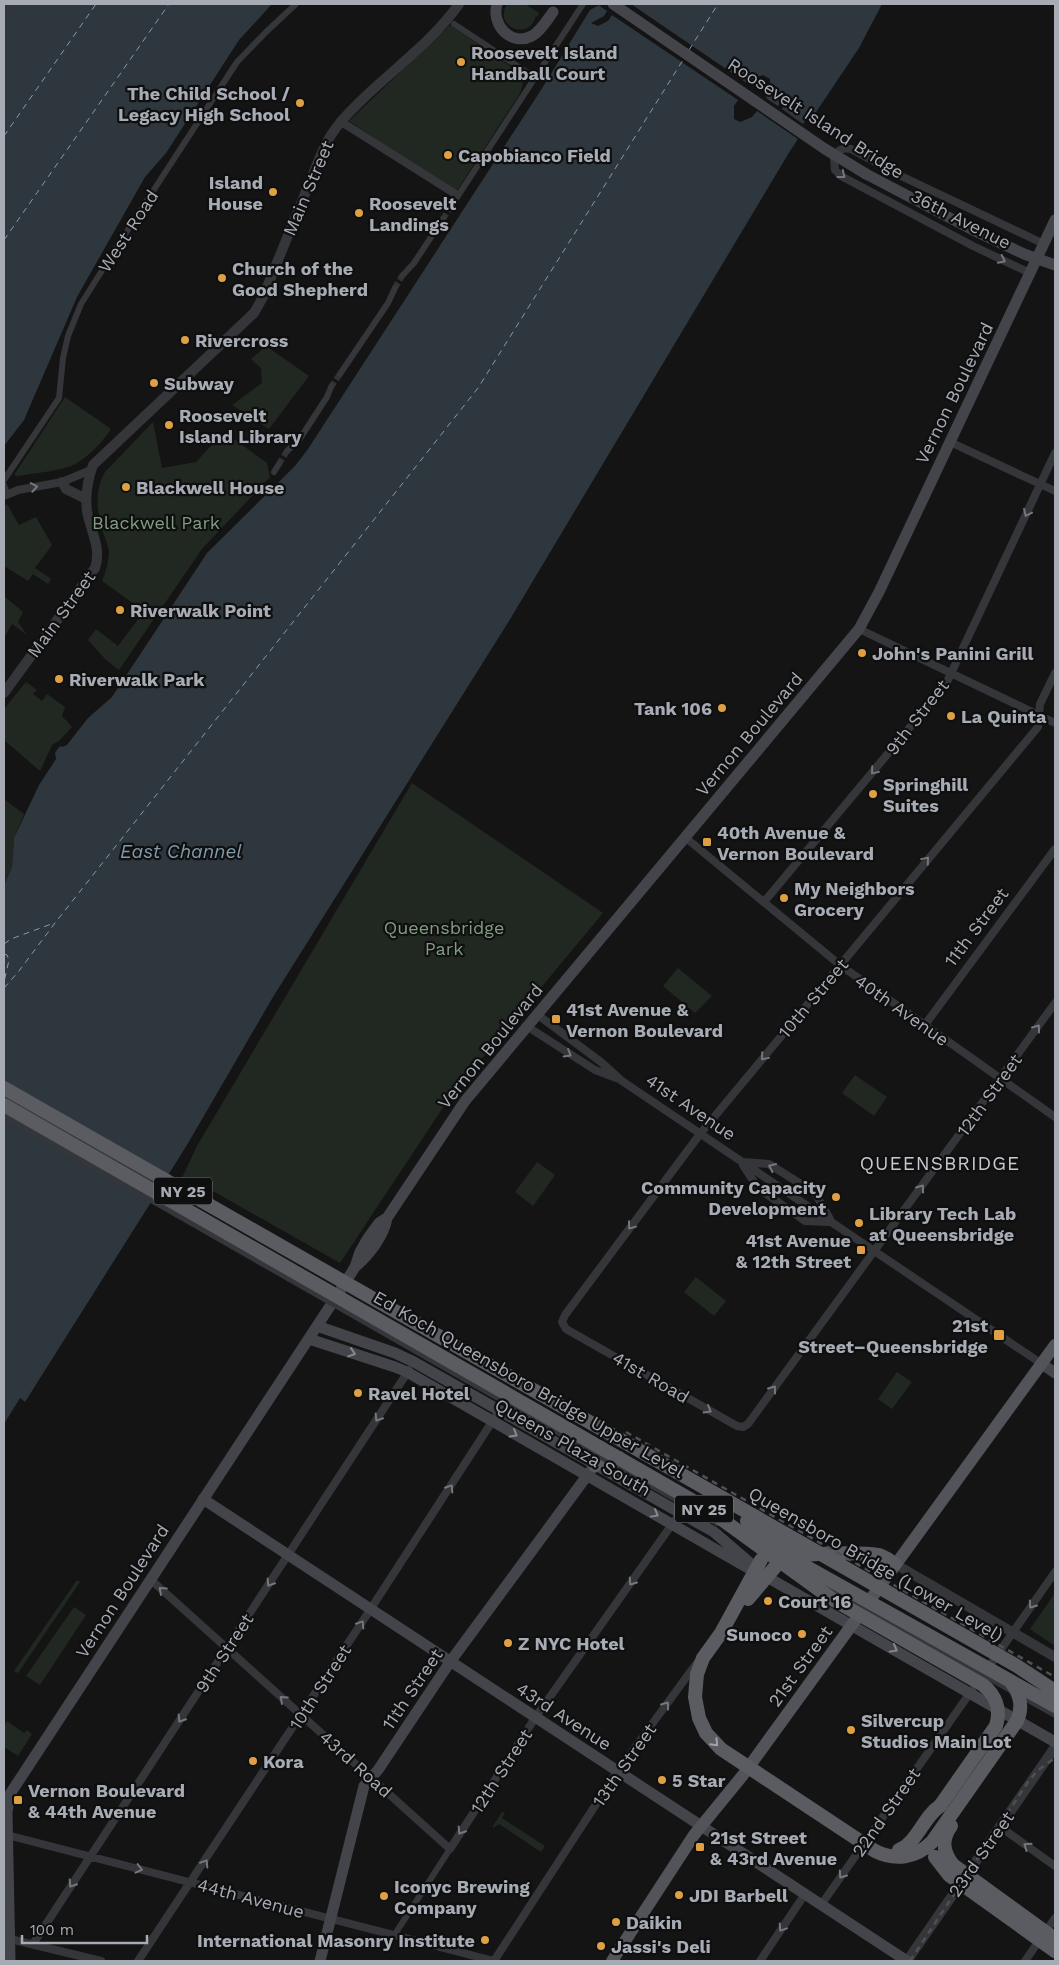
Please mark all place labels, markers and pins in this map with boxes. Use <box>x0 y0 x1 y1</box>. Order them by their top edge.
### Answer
place label: Roosevelt Island Handball Court <box>471 42 618 84</box>
marker: Roosevelt Island Handball Court <box>455 56 467 68</box>
place label: The Child School / Legacy High School <box>118 83 291 125</box>
marker: The Child School / Legacy High School <box>294 97 306 109</box>
place label: Capobianco Field <box>458 145 611 166</box>
marker: Capobianco Field <box>442 149 454 161</box>
place label: Island House <box>208 172 263 214</box>
marker: Island House <box>267 186 279 198</box>
place label: Roosevelt Landings <box>369 193 456 235</box>
marker: Roosevelt Landings <box>353 207 365 219</box>
place label: Church of the Good Shepherd <box>232 258 368 300</box>
marker: Church of the Good Shepherd <box>216 272 228 284</box>
place label: Rivercross <box>195 330 289 351</box>
marker: Rivercross <box>179 334 191 346</box>
place label: Subway <box>164 373 235 394</box>
marker: Subway <box>148 377 160 389</box>
place label: Roosevelt Island Library <box>179 405 302 447</box>
marker: Roosevelt Island Library <box>163 419 175 431</box>
place label: Blackwell House <box>136 477 284 498</box>
marker: Blackwell House <box>120 481 132 493</box>
place label: Riverwalk Point <box>130 600 271 621</box>
marker: Riverwalk Point <box>114 604 126 616</box>
place label: John's Panini Grill <box>872 643 1033 664</box>
marker: John's Panini Grill <box>856 647 868 659</box>
place label: Riverwalk Park <box>69 669 205 690</box>
marker: Riverwalk Park <box>53 673 65 685</box>
place label: Tank 106 <box>634 698 712 719</box>
marker: Tank 106 <box>716 702 728 714</box>
place label: La Quinta <box>961 706 1047 727</box>
marker: La Quinta <box>945 710 957 722</box>
place label: Springhill Suites <box>883 774 968 816</box>
marker: Springhill Suites <box>867 788 879 800</box>
place label: 40th Avenue & Vernon Boulevard <box>717 822 874 864</box>
marker: 40th Avenue & Vernon Boulevard <box>701 836 713 848</box>
place label: My Neighbors Grocery <box>794 878 915 920</box>
marker: My Neighbors Grocery <box>778 892 790 904</box>
place label: 41st Avenue & Vernon Boulevard <box>566 999 723 1041</box>
marker: 41st Avenue & Vernon Boulevard <box>550 1013 562 1025</box>
place label: Community Capacity Development <box>641 1177 827 1219</box>
marker: Community Capacity Development <box>830 1191 842 1203</box>
place label: Library Tech Lab at Queensbridge <box>869 1203 1016 1245</box>
marker: Library Tech Lab at Queensbridge <box>853 1217 865 1229</box>
place label: 41st Avenue & 12th Street <box>736 1230 851 1272</box>
marker: 41st Avenue & 12th Street <box>855 1244 867 1256</box>
place label: 21st Street–Queensbridge <box>798 1315 988 1357</box>
marker: 21st Street–Queensbridge <box>992 1328 1006 1342</box>
place label: Ravel Hotel <box>368 1383 470 1404</box>
marker: Ravel Hotel <box>352 1387 364 1399</box>
place label: Court 16 <box>778 1591 851 1612</box>
marker: Court 16 <box>762 1595 774 1607</box>
place label: Sunoco <box>726 1624 792 1645</box>
marker: Sunoco <box>796 1628 808 1640</box>
place label: Z NYC Hotel <box>518 1633 625 1654</box>
marker: Z NYC Hotel <box>502 1637 514 1649</box>
place label: Silvercup Studios Main Lot <box>861 1710 1011 1752</box>
marker: Silvercup Studios Main Lot <box>845 1724 857 1736</box>
place label: Kora <box>263 1751 304 1772</box>
marker: Kora <box>247 1755 259 1767</box>
place label: 5 Star <box>672 1770 726 1791</box>
marker: 5 Star <box>656 1774 668 1786</box>
place label: Vernon Boulevard & 44th Avenue <box>28 1780 185 1822</box>
marker: Vernon Boulevard & 44th Avenue <box>12 1794 24 1806</box>
place label: 21st Street & 43rd Avenue <box>710 1827 837 1869</box>
marker: 21st Street & 43rd Avenue <box>694 1841 706 1853</box>
place label: Iconyc Brewing Company <box>394 1876 530 1918</box>
place label: JDI Barbell <box>689 1885 788 1906</box>
marker: JDI Barbell <box>673 1889 685 1901</box>
marker: Iconyc Brewing Company <box>378 1890 390 1902</box>
place label: Daikin <box>626 1912 682 1933</box>
marker: Daikin <box>610 1916 622 1928</box>
place label: International Masonry Institute <box>197 1930 475 1951</box>
marker: International Masonry Institute <box>479 1934 491 1946</box>
place label: Jassi's Deli <box>611 1936 711 1957</box>
marker: Jassi's Deli <box>595 1940 607 1952</box>

